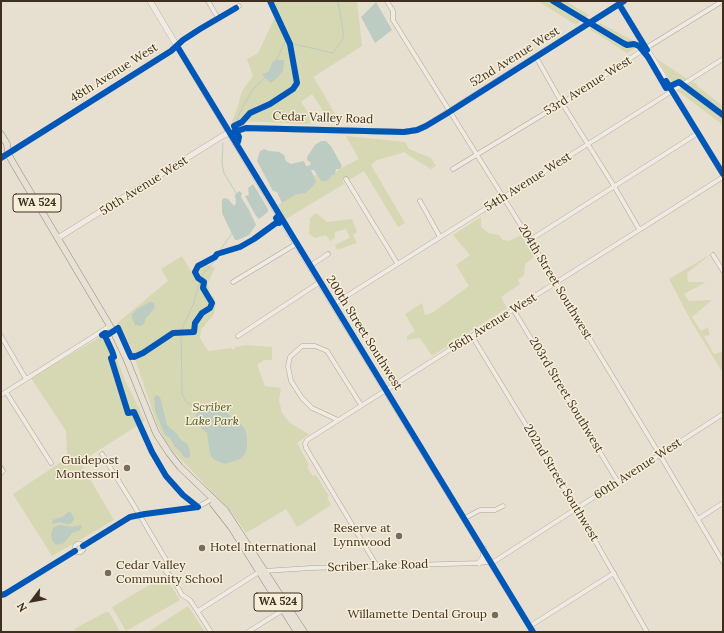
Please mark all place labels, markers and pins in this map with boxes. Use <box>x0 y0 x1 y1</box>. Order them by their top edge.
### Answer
place label: Guidepost Montessori <box>56 454 119 482</box>
marker: Guidepost Montessori <box>122 463 132 473</box>
place label: Reserve at Lynnwood <box>333 522 391 550</box>
marker: Reserve at Lynnwood <box>394 531 404 541</box>
place label: Hotel International <box>210 541 316 555</box>
marker: Hotel International <box>197 543 207 553</box>
place label: Cedar Valley Community School <box>116 559 223 587</box>
marker: Cedar Valley Community School <box>103 568 113 578</box>
place label: Willamette Dental Group <box>347 608 487 622</box>
marker: Willamette Dental Group <box>490 610 500 620</box>

